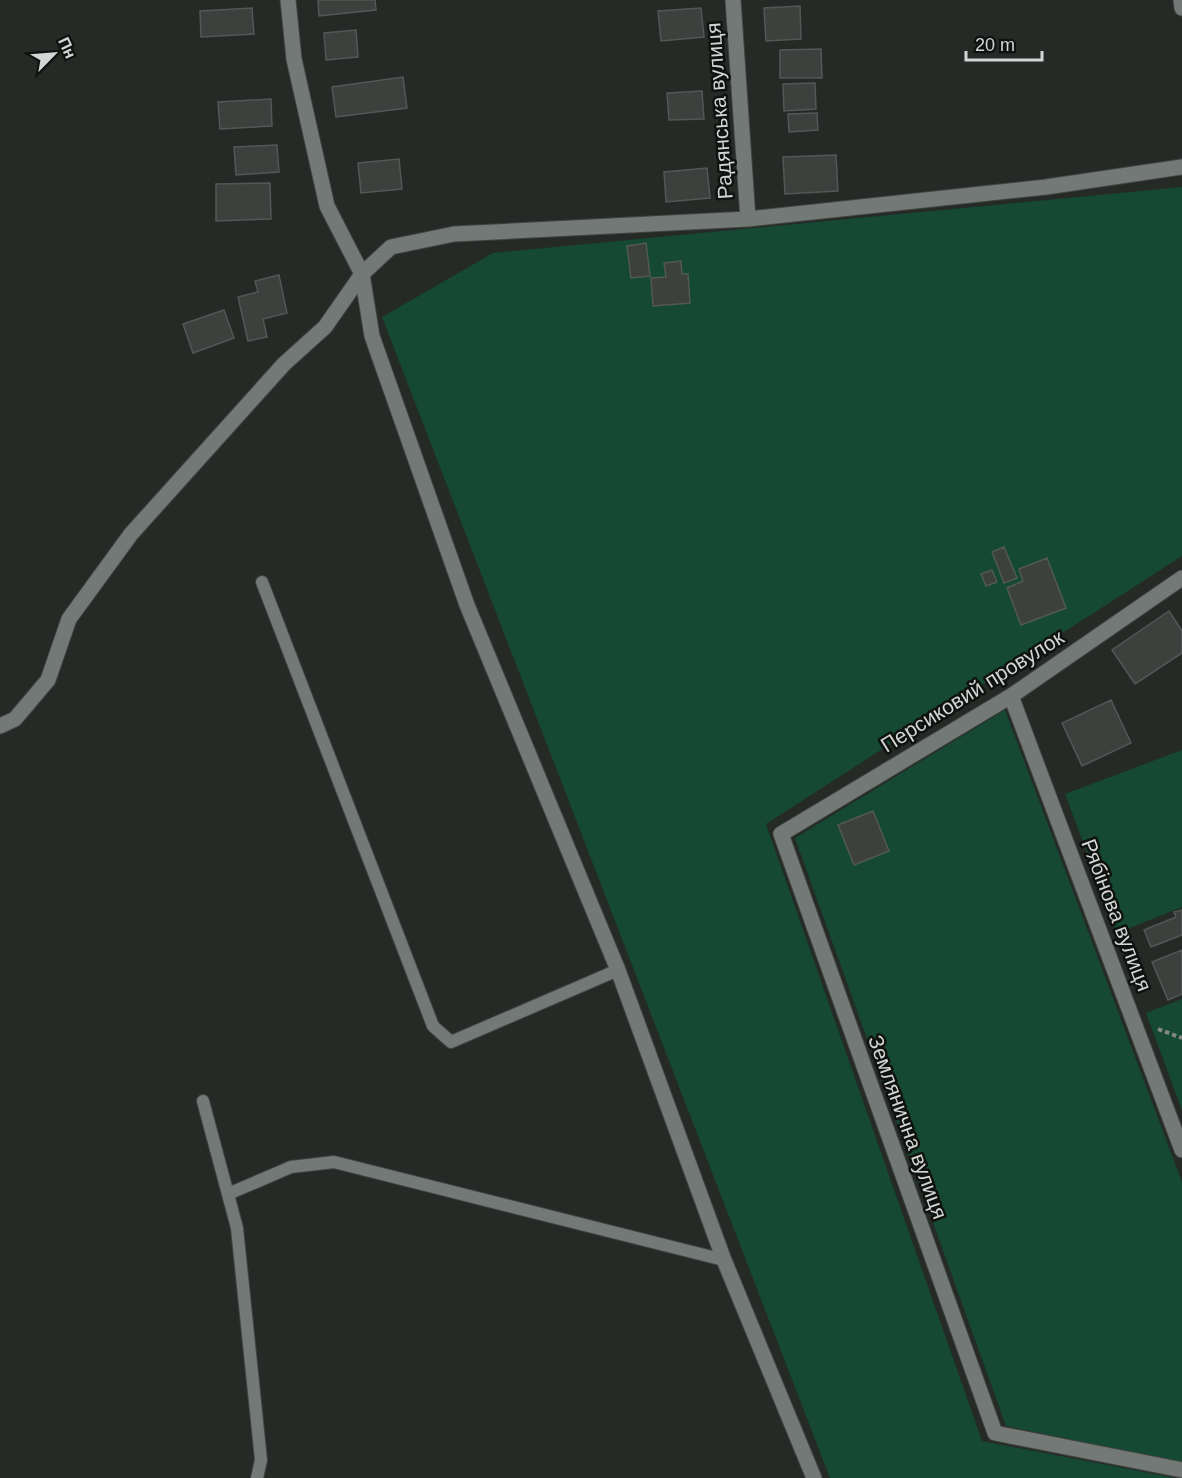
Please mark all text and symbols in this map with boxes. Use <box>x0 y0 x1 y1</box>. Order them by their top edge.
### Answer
street label: Радянська вулиця <box>701 22 737 200</box>
north arrow <box>24 24 84 84</box>
scale bar <box>966 24 1042 62</box>
text: Пн <box>55 35 79 61</box>
text: 20 m <box>975 35 1015 55</box>
street label: Персиковий провулок <box>876 625 1068 757</box>
street label: Рябінова вулиця <box>1077 836 1157 994</box>
street label: Землянична вулиця <box>864 1032 952 1222</box>

